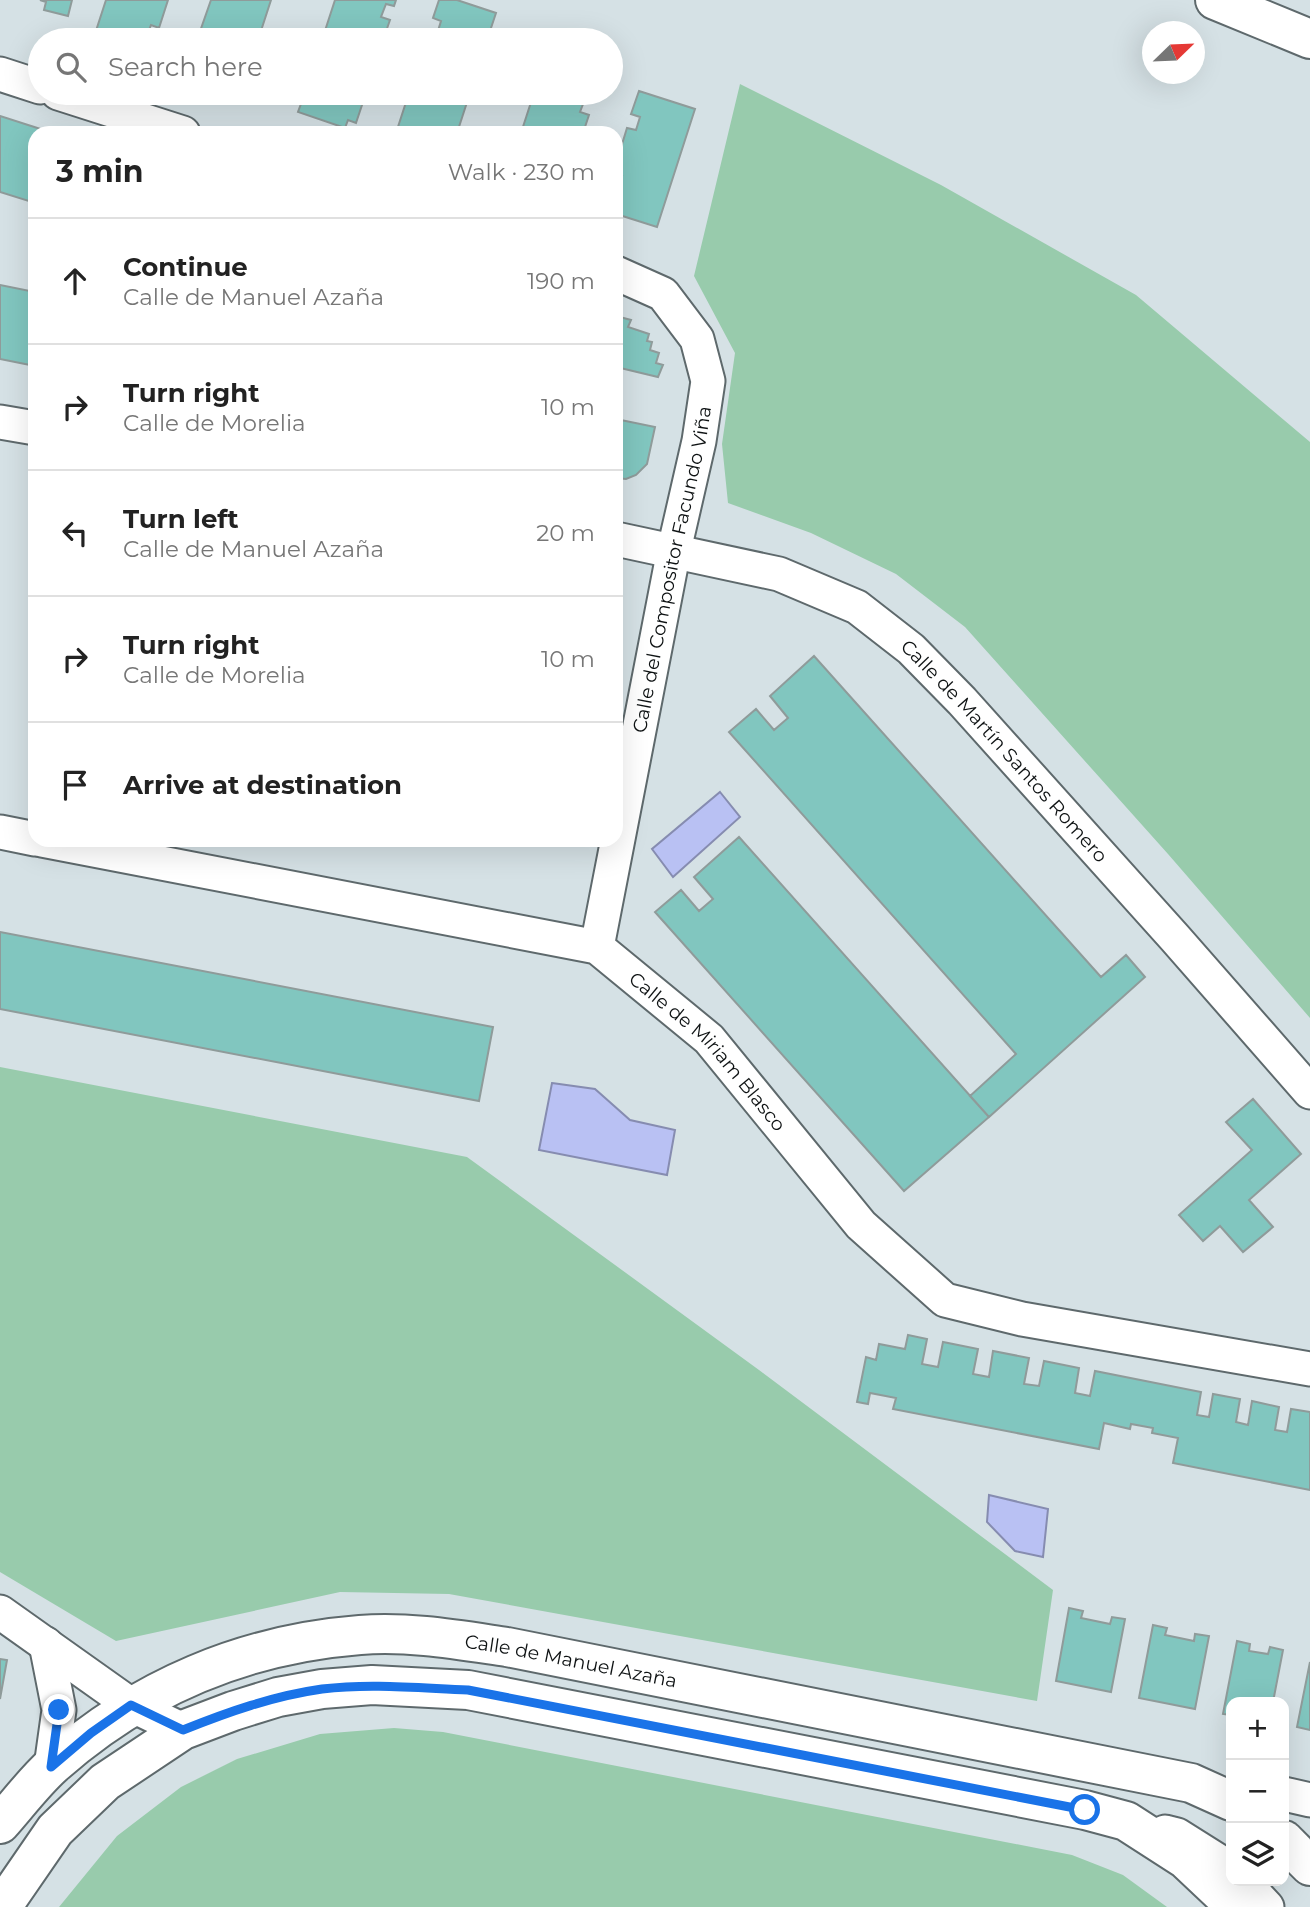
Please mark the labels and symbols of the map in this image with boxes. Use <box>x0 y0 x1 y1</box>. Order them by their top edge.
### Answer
north arrow <box>1142 21 1205 84</box>
street label: Calle del Compositor Facundo Viña <box>627 404 716 735</box>
street label: Calle de Martín Santos Romero <box>897 634 1113 867</box>
street label: Calle de Miriam Blasco <box>625 967 791 1136</box>
street label: Calle de Manuel Azaña <box>463 1629 679 1692</box>
route end <box>43 1694 74 1725</box>
route start <box>1069 1794 1100 1825</box>

